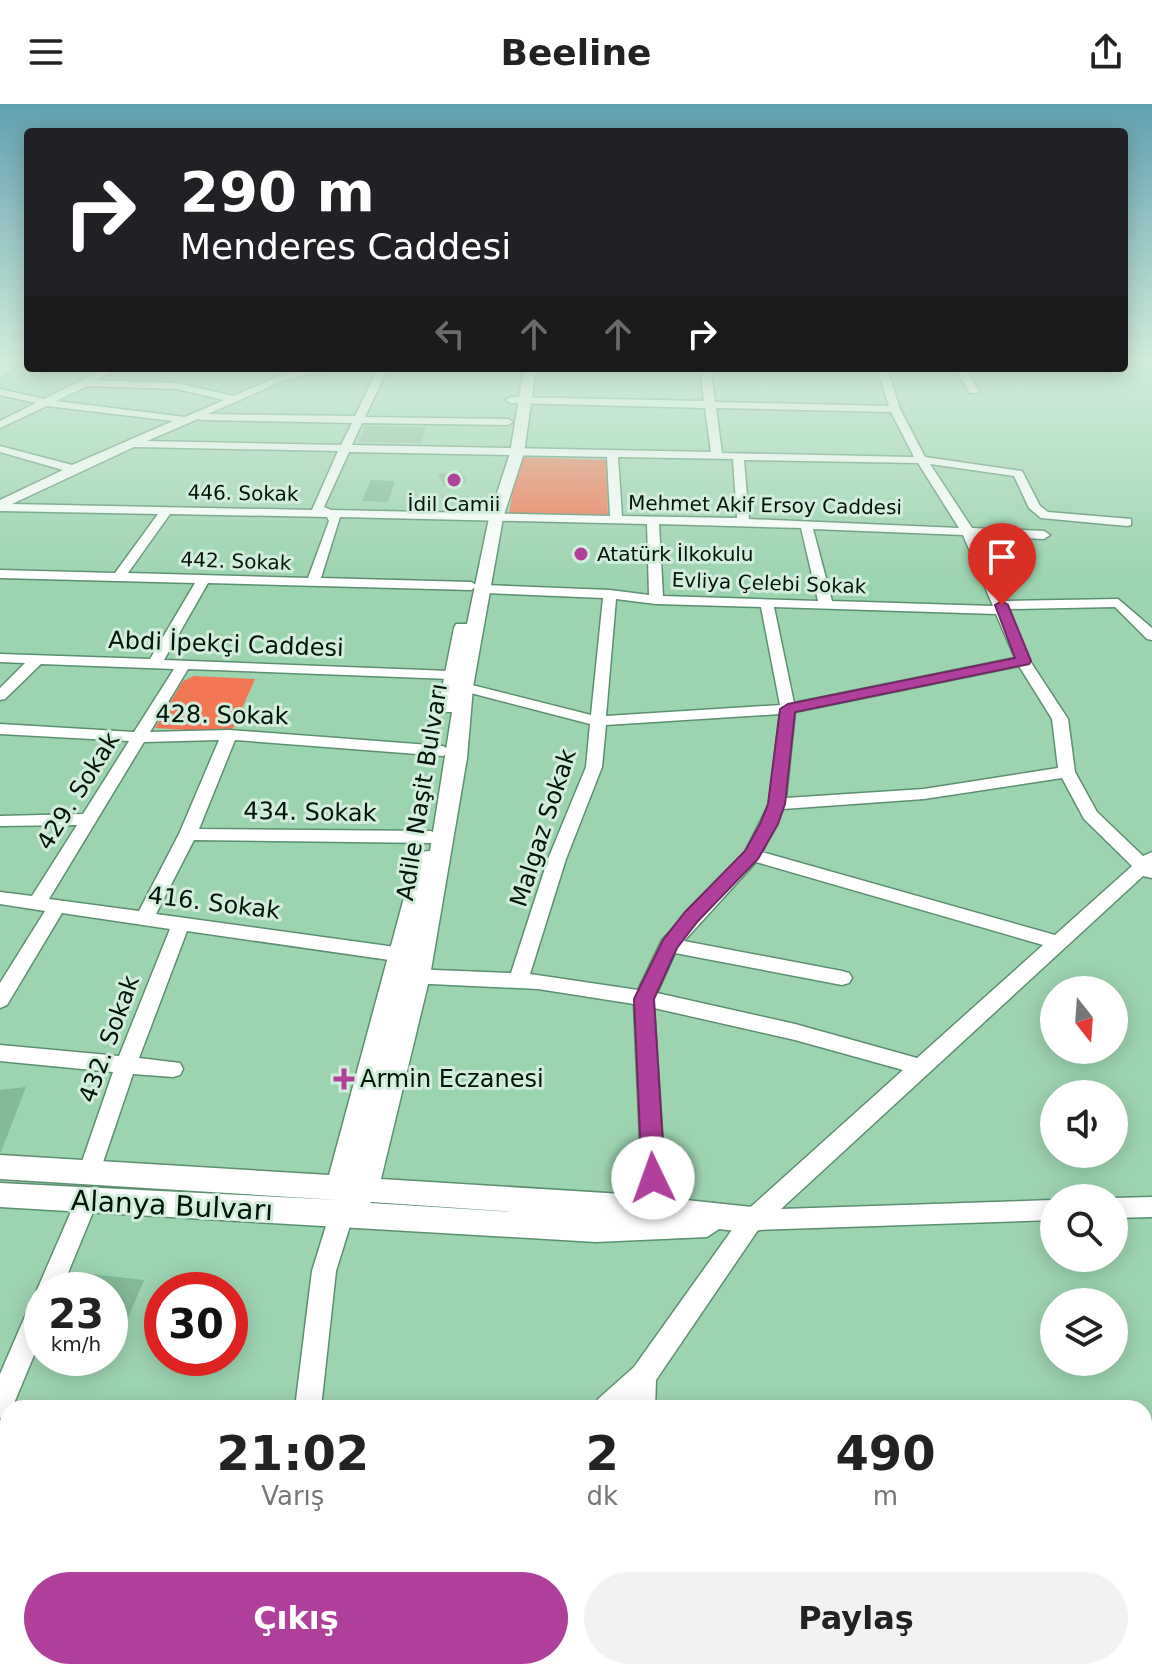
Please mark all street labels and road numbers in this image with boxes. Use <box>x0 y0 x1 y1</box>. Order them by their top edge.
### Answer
street label: 446. Sokak <box>187 480 299 506</box>
street label: Mehmet Akif Ersoy Caddesi <box>628 491 902 519</box>
street label: 442. Sokak <box>180 547 292 575</box>
street label: Evliya Çelebi Sokak <box>671 568 867 598</box>
street label: Abdi İpekçi Caddesi <box>108 625 344 662</box>
street label: Adile Naşit Bulvarı <box>391 681 453 903</box>
street label: 428. Sokak <box>155 700 289 730</box>
street label: 429. Sokak <box>31 727 125 855</box>
street label: Malgaz Sokak <box>504 745 582 910</box>
street label: 434. Sokak <box>243 797 377 827</box>
street label: 416. Sokak <box>146 881 282 925</box>
street label: 432. Sokak <box>73 972 145 1106</box>
street label: Alanya Bulvarı <box>70 1184 274 1227</box>

